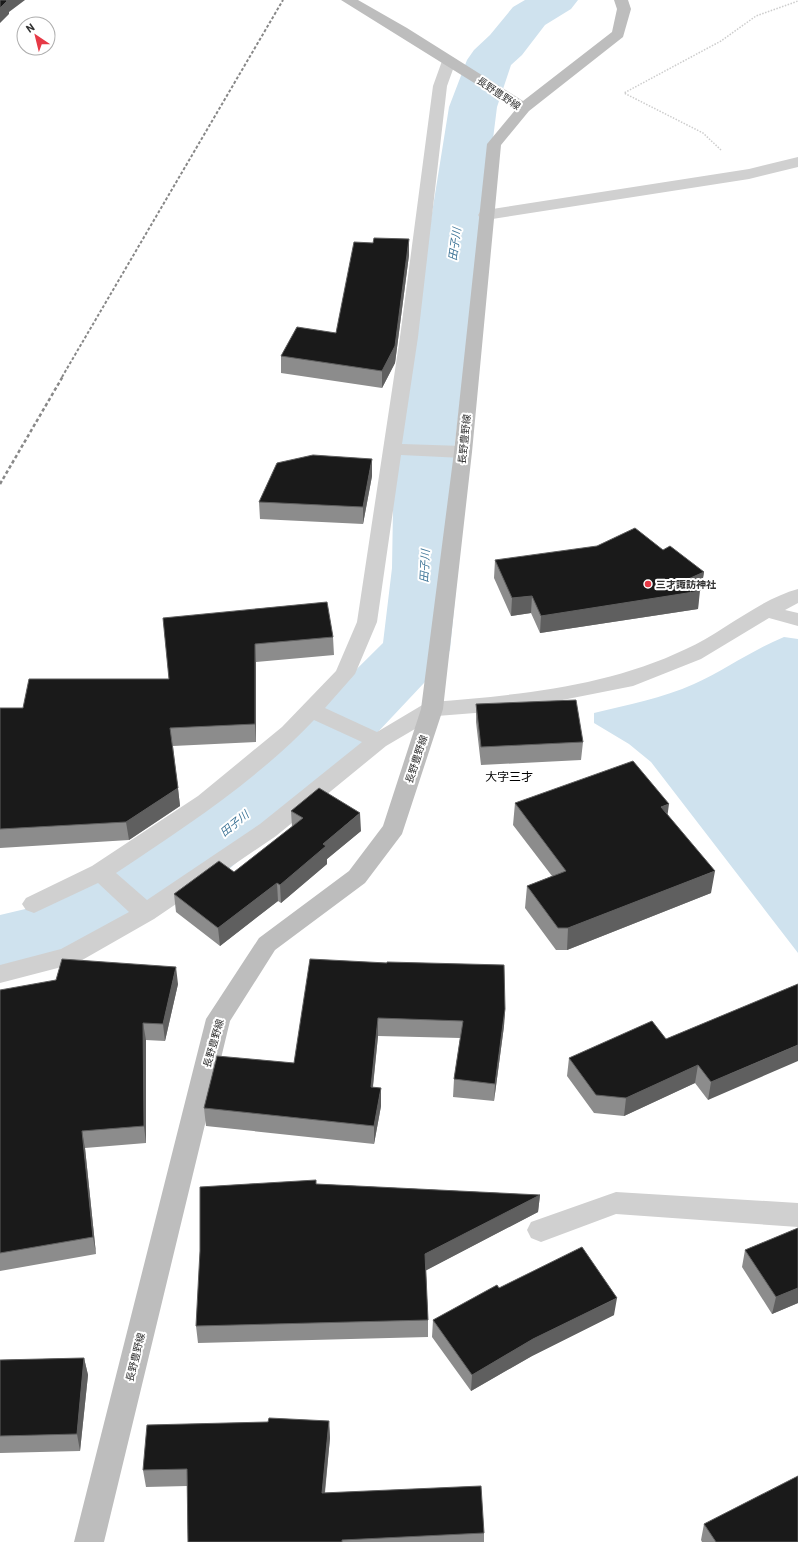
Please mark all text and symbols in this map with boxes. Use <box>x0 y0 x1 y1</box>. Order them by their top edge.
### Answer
north arrow <box>16 16 56 56</box>
text: N <box>23 20 37 35</box>
street label: 長野豊野線 <box>475 74 523 112</box>
water label: 田子川 <box>445 226 463 261</box>
street label: 長野豊野線 <box>455 414 473 464</box>
water label: 田子川 <box>417 548 431 583</box>
place label: 三才諏訪神社 <box>656 578 717 590</box>
marker: 三才諏訪神社 <box>643 579 653 589</box>
street label: 長野豊野線 <box>403 733 429 785</box>
district label: 大字三才 <box>485 769 533 783</box>
water label: 田子川 <box>217 807 252 838</box>
street label: 長野豊野線 <box>200 1017 226 1069</box>
street label: 長野豊野線 <box>123 1331 147 1383</box>

